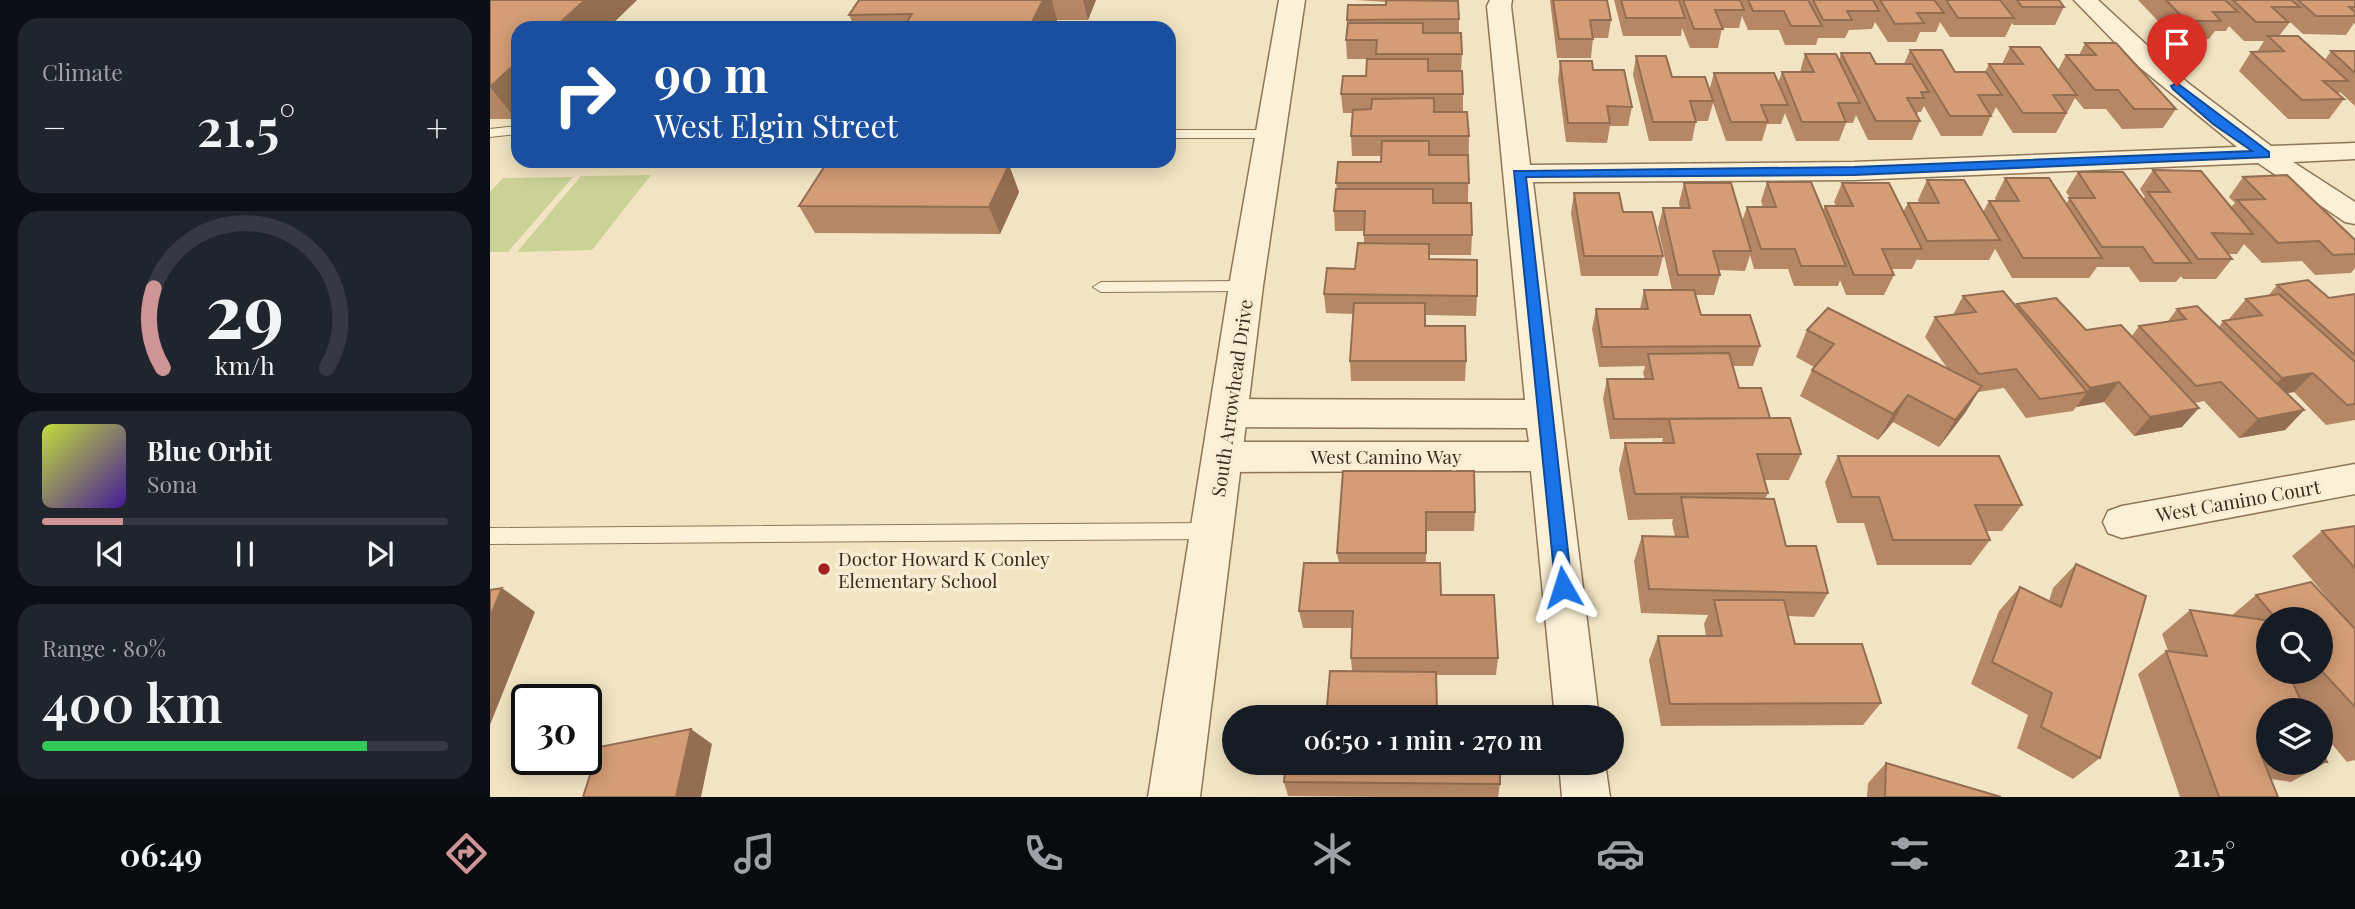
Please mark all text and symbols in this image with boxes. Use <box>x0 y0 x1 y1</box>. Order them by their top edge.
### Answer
pin <box>2147 14 2207 86</box>
icon: arrive <box>2158 25 2196 63</box>
text: 90 m <box>654 40 768 105</box>
icon: right <box>539 49 630 140</box>
text: Climate <box>42 56 123 87</box>
text: 21.5° <box>197 91 296 160</box>
text: − <box>42 101 67 152</box>
text: + <box>426 101 448 152</box>
text: West Elgin Street <box>654 103 898 146</box>
text: 29 <box>206 259 284 356</box>
street label: South Arrowhead Drive <box>1204 298 1258 498</box>
text: km/h <box>215 348 275 381</box>
text: Blue Orbit <box>147 433 272 468</box>
street label: West Camino Way <box>1309 443 1462 469</box>
text: Sona <box>147 468 197 499</box>
street label: West Camino Court <box>2153 473 2322 527</box>
icon: previous <box>91 535 129 573</box>
icon: pause <box>226 535 264 573</box>
icon: next <box>361 535 399 573</box>
place label: Doctor Howard K Conley Elementary School <box>838 545 1050 593</box>
position arrow <box>1526 550 1600 624</box>
marker: Doctor Howard K Conley Elementary School <box>816 561 832 577</box>
map controls <box>2256 607 2333 775</box>
button: search <box>2256 607 2333 684</box>
text: Range · 80% <box>42 632 166 663</box>
text: 400 km <box>42 667 222 736</box>
speed limit sign: 30 <box>511 684 602 775</box>
button: layers <box>2256 698 2333 775</box>
text: 06:50 · 1 min · 270 m <box>1304 722 1542 757</box>
icon: directions <box>442 829 491 878</box>
icon: music <box>730 829 779 878</box>
icon: phone <box>1019 829 1068 878</box>
icon: climate <box>1308 829 1357 878</box>
icon: car <box>1596 829 1645 878</box>
icon: filters <box>1885 829 1934 878</box>
text: 06:49 <box>120 832 202 875</box>
text: 21.5° <box>2173 832 2235 875</box>

